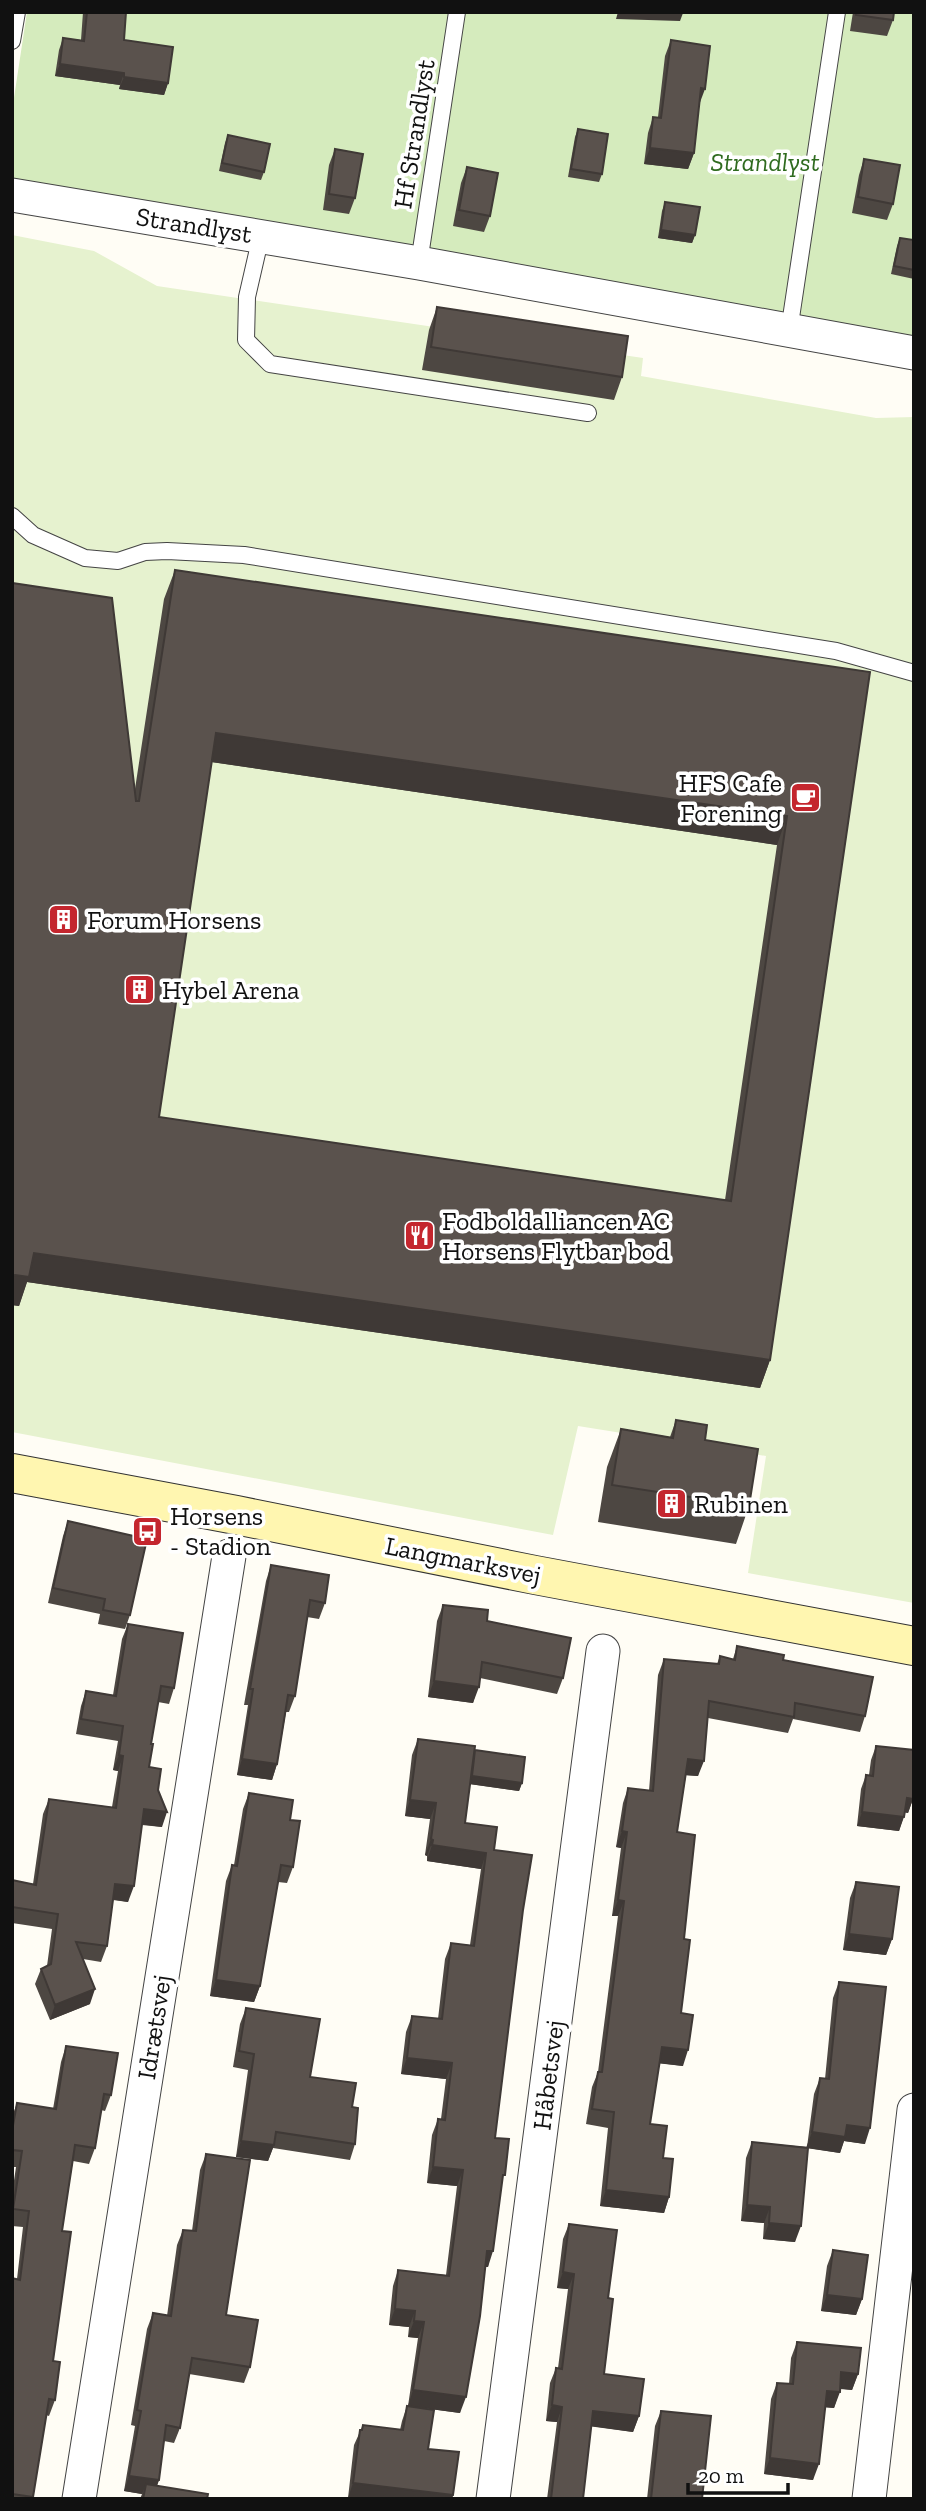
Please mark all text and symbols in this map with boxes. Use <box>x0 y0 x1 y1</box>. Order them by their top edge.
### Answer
street label: Hf Strandlyst <box>386 57 442 211</box>
park label: Strandlyst <box>710 146 820 178</box>
street label: Strandlyst <box>134 200 254 250</box>
place label: HFS Cafe Forening <box>678 767 782 829</box>
cafe icon: HFS Cafe Forening <box>788 781 822 815</box>
building icon: Forum Horsens <box>47 903 81 937</box>
place label: Forum Horsens <box>87 904 261 936</box>
building icon: Hybel Arena <box>122 973 156 1007</box>
place label: Hybel Arena <box>162 974 300 1006</box>
place label: Fodboldalliancen AC Horsens Flytbar bod <box>442 1205 670 1267</box>
restaurant icon: Fodboldalliancen AC Horsens Flytbar bod <box>402 1219 436 1253</box>
building icon: Rubinen <box>654 1487 688 1521</box>
place label: Rubinen <box>694 1488 788 1520</box>
place label: Horsens - Stadion <box>170 1500 271 1562</box>
bus stop icon: Horsens - Stadion <box>130 1514 164 1548</box>
street label: Langmarksvej <box>382 1529 544 1591</box>
street label: Idrætsvej <box>130 1972 178 2082</box>
street label: Håbetsvej <box>525 2018 571 2132</box>
scale bar <box>688 2452 788 2496</box>
text: 20 m <box>698 2463 744 2488</box>

